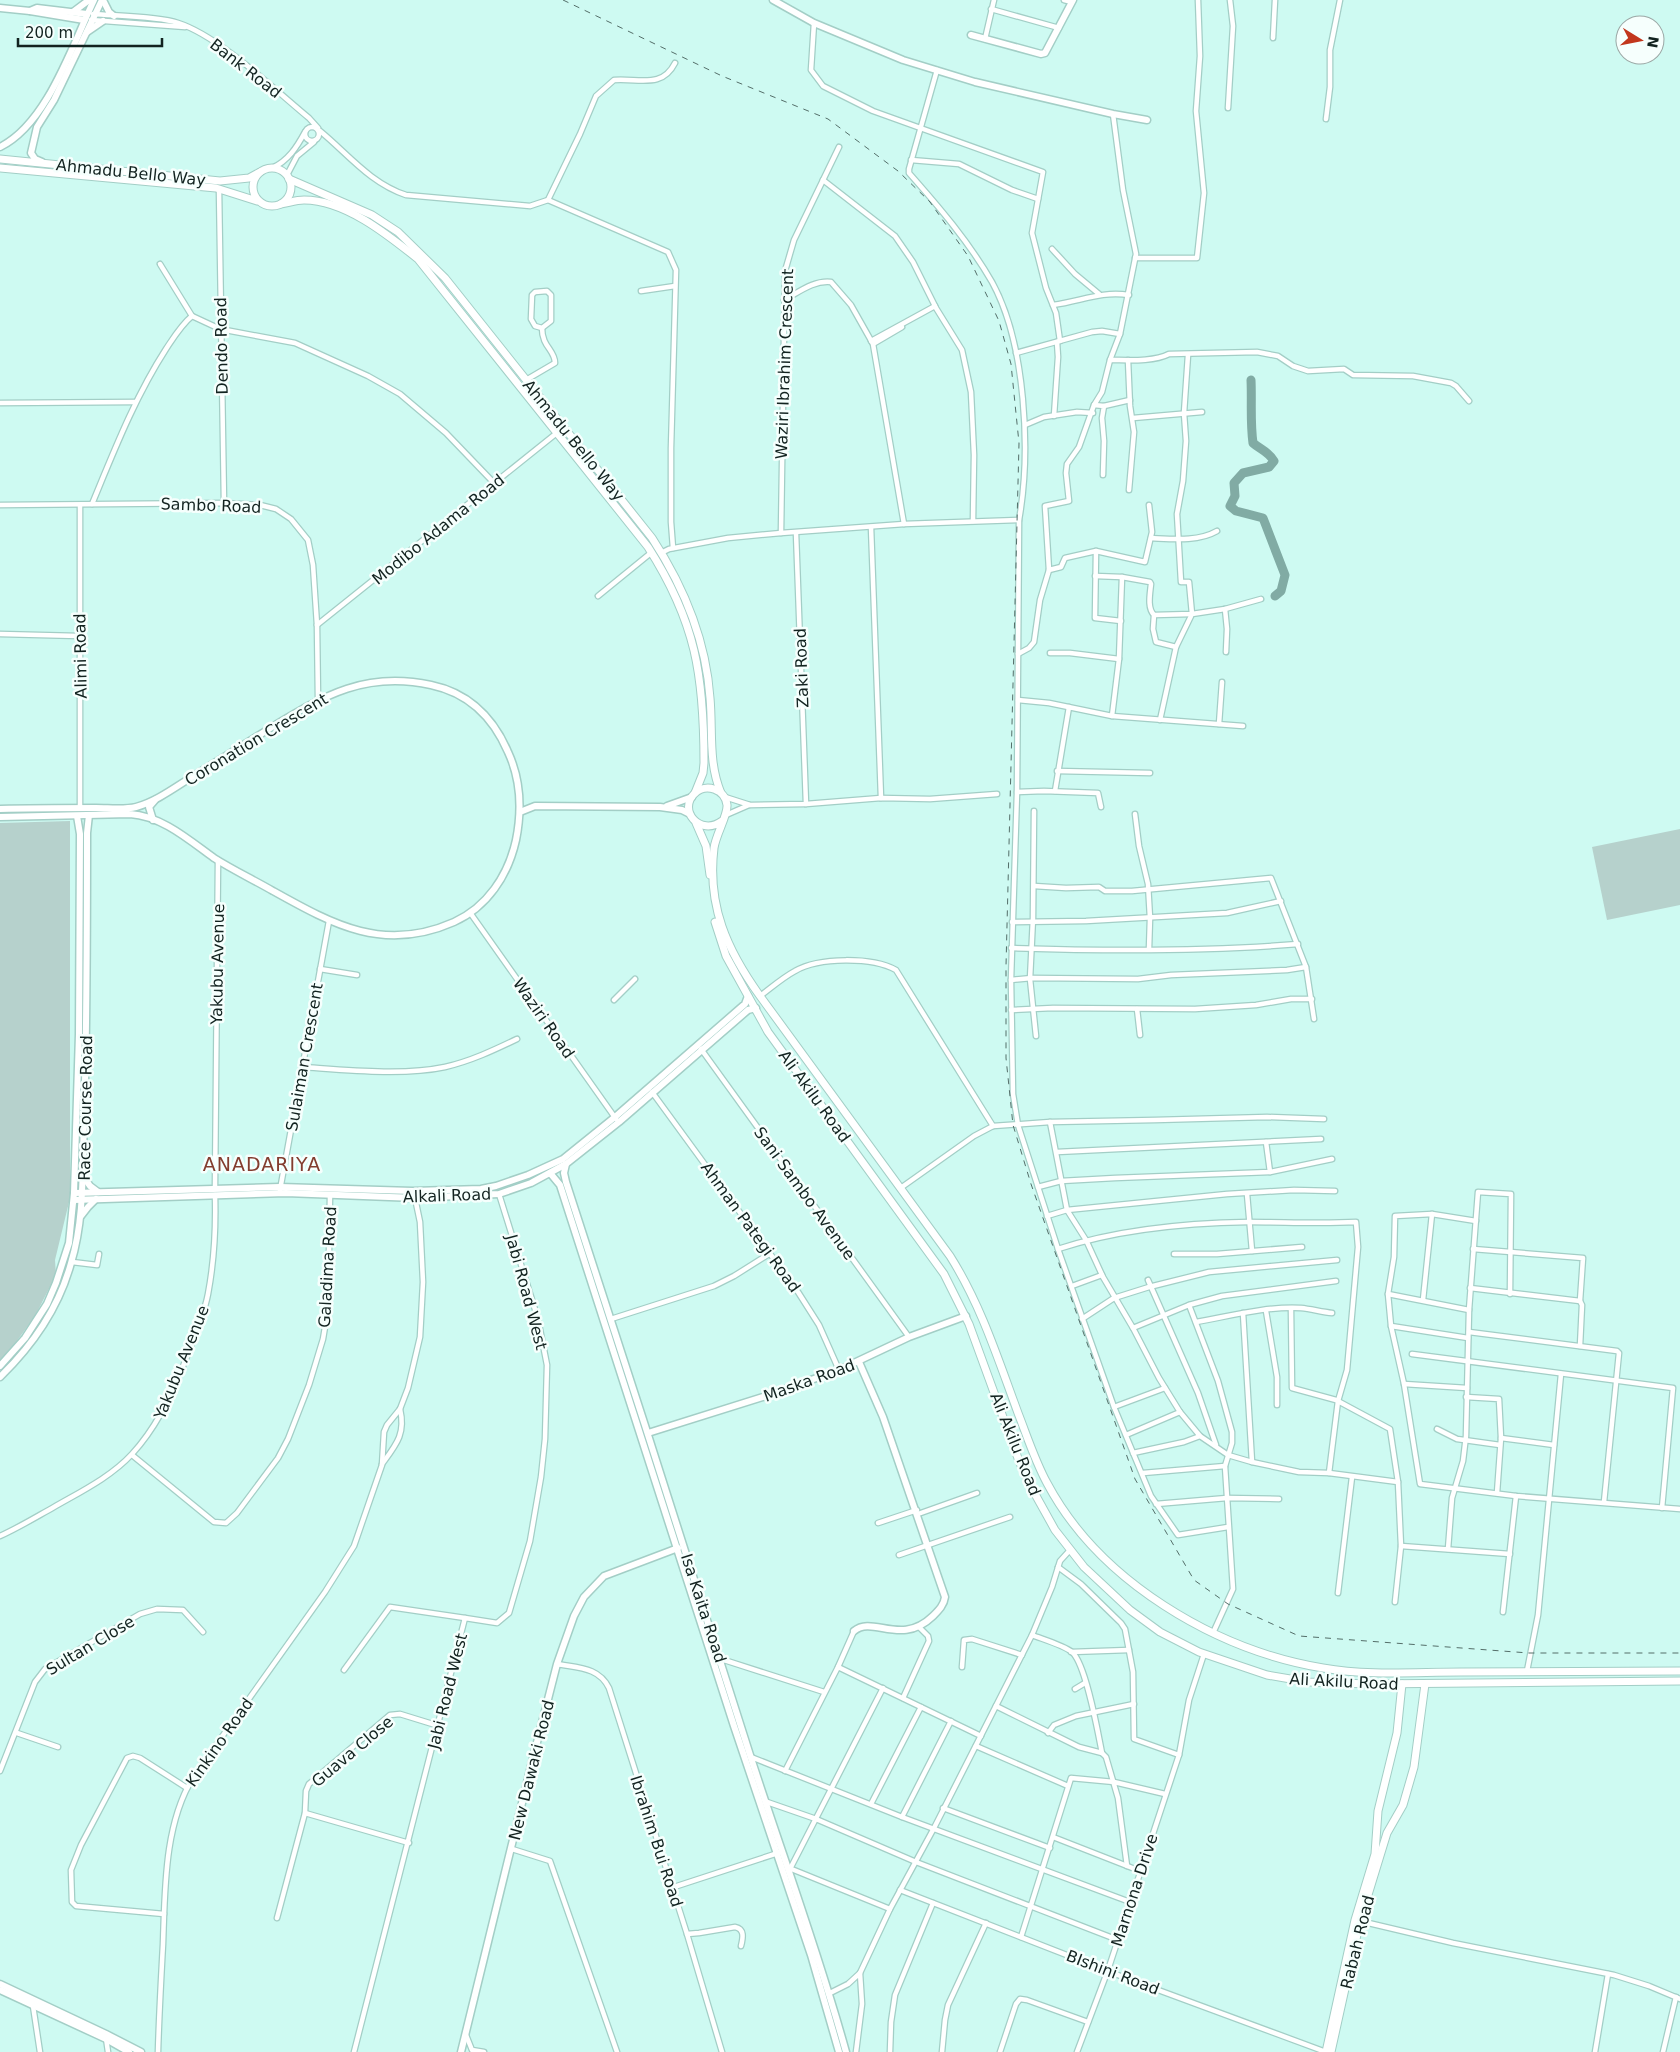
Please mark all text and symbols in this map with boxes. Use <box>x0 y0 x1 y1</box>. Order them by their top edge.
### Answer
scale bar <box>18 15 161 47</box>
north arrow <box>1615 15 1665 65</box>
text: 200 m <box>25 24 73 42</box>
street label: Bank Road <box>206 35 285 102</box>
text: N <box>1644 35 1662 49</box>
street label: Ahmadu Bello Way <box>55 155 207 190</box>
street label: Waziri Ibrahim Crescent <box>772 268 797 460</box>
street label: Dendo Road <box>211 297 232 395</box>
street label: Ahmadu Bello Way <box>519 376 628 505</box>
street label: Modibo Adama Road <box>368 470 508 589</box>
street label: Sambo Road <box>160 494 262 517</box>
street label: Alimi Road <box>70 613 91 699</box>
street label: Zaki Road <box>791 628 812 708</box>
street label: Coronation Crescent <box>181 689 331 790</box>
street label: Yakubu Avenue <box>207 903 228 1026</box>
street label: Waziri Road <box>509 974 578 1062</box>
street label: Sulaiman Crescent <box>282 981 327 1133</box>
street label: Race Course Road <box>75 1035 96 1181</box>
street label: Ali Akilu Road <box>775 1046 854 1146</box>
street label: Sani Sambo Avenue <box>750 1123 859 1263</box>
district label: ANADARIYA <box>203 1153 321 1175</box>
street label: Ahman Pategi Road <box>697 1158 804 1296</box>
street label: Alkali Road <box>403 1184 491 1207</box>
street label: Galadima Road <box>315 1206 340 1328</box>
street label: Jabi Road West <box>502 1231 551 1352</box>
street label: Yakubu Avenue <box>150 1302 213 1423</box>
street label: Maska Road <box>761 1355 858 1406</box>
street label: Ali Akilu Road <box>986 1390 1045 1498</box>
street label: Isa Kaita Road <box>677 1551 730 1665</box>
street label: Sultan Close <box>43 1612 138 1679</box>
street label: Jabi Road West <box>424 1631 471 1752</box>
street label: Ali Akilu Road <box>1289 1669 1399 1694</box>
street label: Kinkino Road <box>182 1694 257 1790</box>
street label: New Dawaki Road <box>505 1698 558 1842</box>
street label: Guava Close <box>308 1712 397 1791</box>
street label: Ibrahim Bui Road <box>626 1773 687 1909</box>
street label: Marnona Drive <box>1107 1831 1162 1949</box>
street label: Rabah Road <box>1337 1893 1378 1991</box>
street label: BIshini Road <box>1063 1946 1162 1999</box>

